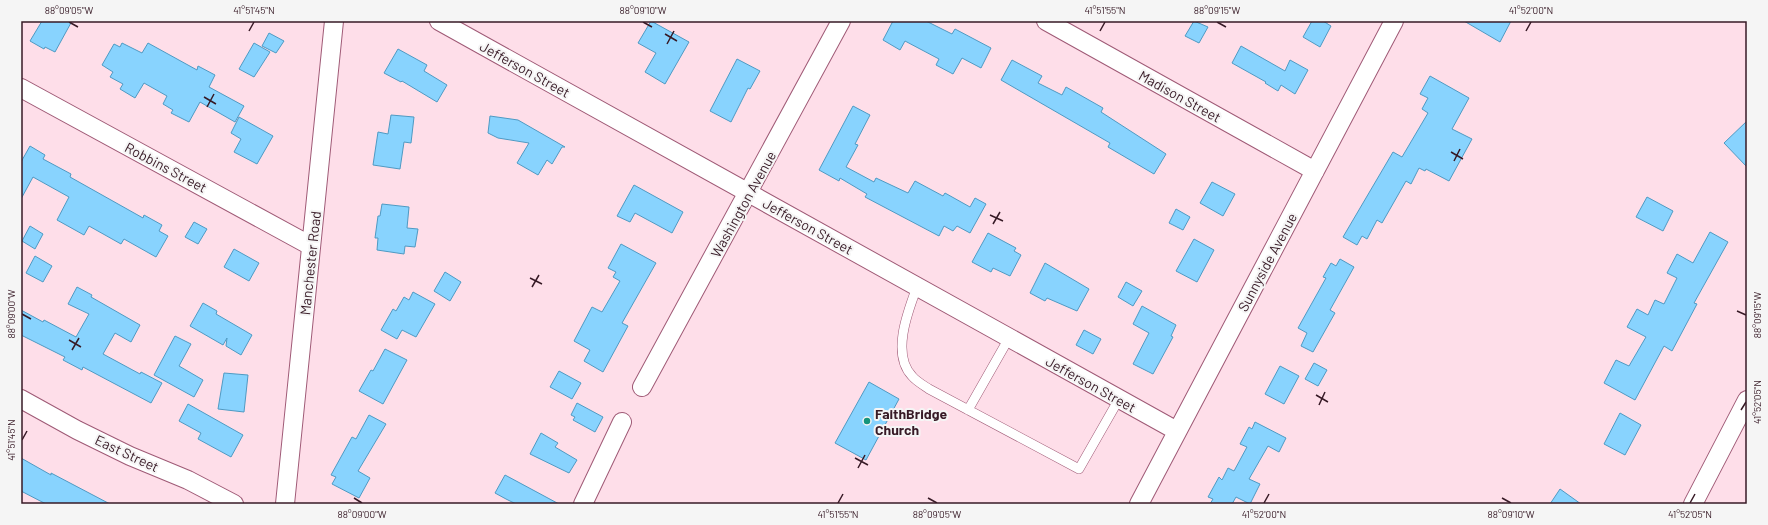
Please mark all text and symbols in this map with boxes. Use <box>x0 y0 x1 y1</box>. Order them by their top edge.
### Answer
text: 88°09'05"W <box>45 4 94 16</box>
text: 41°51'45"N <box>233 4 275 16</box>
text: 88°09'10"W <box>620 4 667 16</box>
text: 41°51'55"N <box>1084 4 1126 16</box>
text: 88°09'15"W <box>1194 4 1240 16</box>
text: 41°52'00"N <box>1509 4 1553 16</box>
street label: Jefferson Street <box>477 37 573 101</box>
street label: Madison Street <box>1136 66 1224 126</box>
street label: Robbins Street <box>122 138 210 196</box>
street label: Washington Avenue <box>707 148 779 260</box>
street label: Jefferson Street <box>760 194 856 258</box>
street label: Manchester Road <box>296 210 324 316</box>
street label: Sunnyside Avenue <box>1234 210 1300 314</box>
text: 88°09'00"W <box>5 289 17 339</box>
text: 88°09'15"W <box>1751 292 1763 338</box>
street label: Jefferson Street <box>1043 352 1139 416</box>
text: 41°52'05"N <box>1751 380 1763 424</box>
place label: FaithBridge Church <box>875 405 947 438</box>
marker: FaithBridge Church <box>862 416 872 426</box>
text: 41°51'45"N <box>5 419 17 461</box>
street label: East Street <box>92 431 162 475</box>
text: 88°09'00"W <box>337 508 387 520</box>
text: 41°51'55"N <box>817 508 859 520</box>
text: 88°09'05"W <box>913 508 962 520</box>
text: 41°52'00"N <box>1242 508 1286 520</box>
text: 88°09'10"W <box>1488 508 1535 520</box>
text: 41°52'05"N <box>1668 508 1712 520</box>

